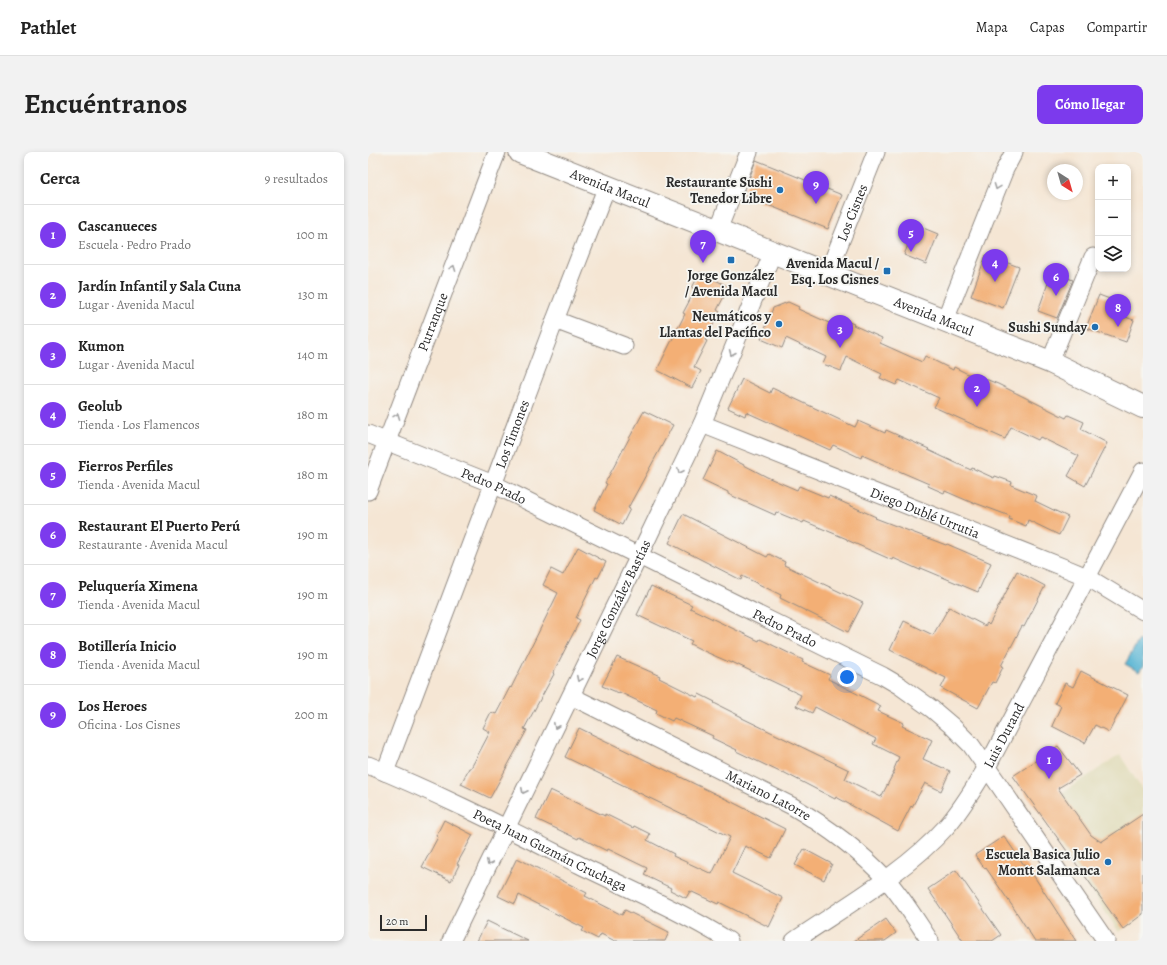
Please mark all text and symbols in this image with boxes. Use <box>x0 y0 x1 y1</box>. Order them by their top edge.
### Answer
text: Pathlet <box>20 15 76 41</box>
text: Mapa <box>976 18 1008 37</box>
text: Capas <box>1030 18 1065 37</box>
text: Compartir <box>1087 18 1147 37</box>
text: Encuéntranos <box>24 85 188 123</box>
button: Cómo llegar <box>1037 85 1143 124</box>
street label: Avenida Macul <box>567 164 653 213</box>
north arrow <box>1047 164 1083 200</box>
map controls <box>1095 164 1131 272</box>
button: + <box>1095 164 1131 200</box>
text: Cerca <box>40 167 80 190</box>
text: 9 resultados <box>264 170 328 187</box>
pin: 9 <box>803 171 829 204</box>
place label: Restaurante Sushi Tenedor Libre <box>666 173 773 208</box>
street label: Los Cisnes <box>833 181 872 244</box>
one-way arrow <box>994 184 1002 191</box>
marker: Restaurante Sushi Tenedor Libre <box>775 185 785 195</box>
button: − <box>1095 200 1131 236</box>
text: Cascanueces <box>78 216 157 236</box>
pin: 5 <box>898 219 924 252</box>
text: 1 <box>51 226 55 243</box>
text: 100 m <box>296 226 328 243</box>
pin: 7 <box>690 230 716 263</box>
text: Escuela · Pedro Prado <box>78 236 191 253</box>
button: layers <box>1095 236 1131 272</box>
pin: 4 <box>982 249 1008 282</box>
place label: Avenida Macul / Esq. Los Cisnes <box>785 254 879 289</box>
marker: Jorge González / Avenida Macul <box>726 255 736 265</box>
pin: 6 <box>1043 263 1069 296</box>
one-way arrow <box>448 264 456 271</box>
place label: Jorge González / Avenida Macul <box>685 266 778 301</box>
marker: Avenida Macul / Esq. Los Cisnes <box>882 266 892 276</box>
text: Jardín Infantil y Sala Cuna <box>78 276 241 296</box>
text: 2 <box>50 286 56 303</box>
text: 130 m <box>298 286 328 303</box>
street label: Purranque <box>413 290 453 354</box>
street label: Avenida Macul <box>890 292 977 341</box>
pin: 8 <box>1105 294 1131 327</box>
text: Lugar · Avenida Macul <box>78 296 195 313</box>
place label: Neumáticos y Llantas del Pacífico <box>659 307 772 342</box>
pin: 3 <box>827 315 853 348</box>
place label: Sushi Sunday <box>1008 318 1088 337</box>
marker: Neumáticos y Llantas del Pacífico <box>774 319 784 329</box>
marker: Sushi Sunday <box>1090 322 1100 332</box>
text: Kumon <box>78 336 124 356</box>
text: 3 <box>50 346 56 363</box>
text: 140 m <box>297 346 328 363</box>
one-way arrow <box>729 349 737 356</box>
text: Lugar · Avenida Macul <box>78 356 195 373</box>
pin: 2 <box>964 374 990 407</box>
text: Geolub <box>78 396 122 416</box>
street label: Los Timones <box>491 397 534 471</box>
text: 4 <box>50 406 56 423</box>
text: 180 m <box>297 406 328 423</box>
one-way arrow <box>392 412 400 419</box>
text: Tienda · Los Flamencos <box>78 416 200 433</box>
text: Fierros Perfiles <box>78 456 173 476</box>
street label: Pedro Prado <box>458 463 530 509</box>
text: 5 <box>50 466 56 483</box>
text: 180 m <box>297 466 328 483</box>
one-way arrow <box>677 467 685 475</box>
text: Tienda · Avenida Macul <box>78 476 200 493</box>
street label: Diego Dublé Urrutia <box>867 483 983 543</box>
text: Restaurant El Puerto Perú <box>78 516 240 536</box>
text: 6 <box>50 526 56 543</box>
text: 190 m <box>297 526 328 543</box>
text: Restaurante · Avenida Macul <box>78 536 228 553</box>
street label: Jorge González Bastías <box>582 537 655 661</box>
text: Peluquería Ximena <box>78 576 198 596</box>
text: 7 <box>50 586 56 603</box>
text: 190 m <box>297 586 328 603</box>
text: Tienda · Avenida Macul <box>78 596 200 613</box>
street label: Pedro Prado <box>749 604 820 652</box>
text: Botillería Inicio <box>78 636 176 656</box>
text: 8 <box>50 646 56 663</box>
text: 190 m <box>297 646 328 663</box>
text: Tienda · Avenida Macul <box>78 656 200 673</box>
your location <box>837 667 857 687</box>
one-way arrow <box>576 675 584 682</box>
text: Los Heroes <box>78 696 147 716</box>
street label: Luis Durand <box>979 699 1029 772</box>
text: 9 <box>50 706 56 723</box>
text: 200 m <box>295 706 328 723</box>
text: Oficina · Los Cisnes <box>78 716 181 733</box>
one-way arrow <box>553 722 561 729</box>
pin: 1 <box>1036 746 1062 779</box>
street label: Mariano Latorre <box>722 766 815 825</box>
one-way arrow <box>521 787 529 794</box>
street label: Poeta Juan Guzmán Cruchaga <box>470 804 631 896</box>
place label: Escuela Basica Julio Montt Salamanca <box>986 845 1100 880</box>
marker: Escuela Basica Julio Montt Salamanca <box>1103 857 1113 867</box>
one-way arrow <box>486 859 494 867</box>
scale bar <box>380 913 427 932</box>
text: 20 m <box>386 914 408 929</box>

